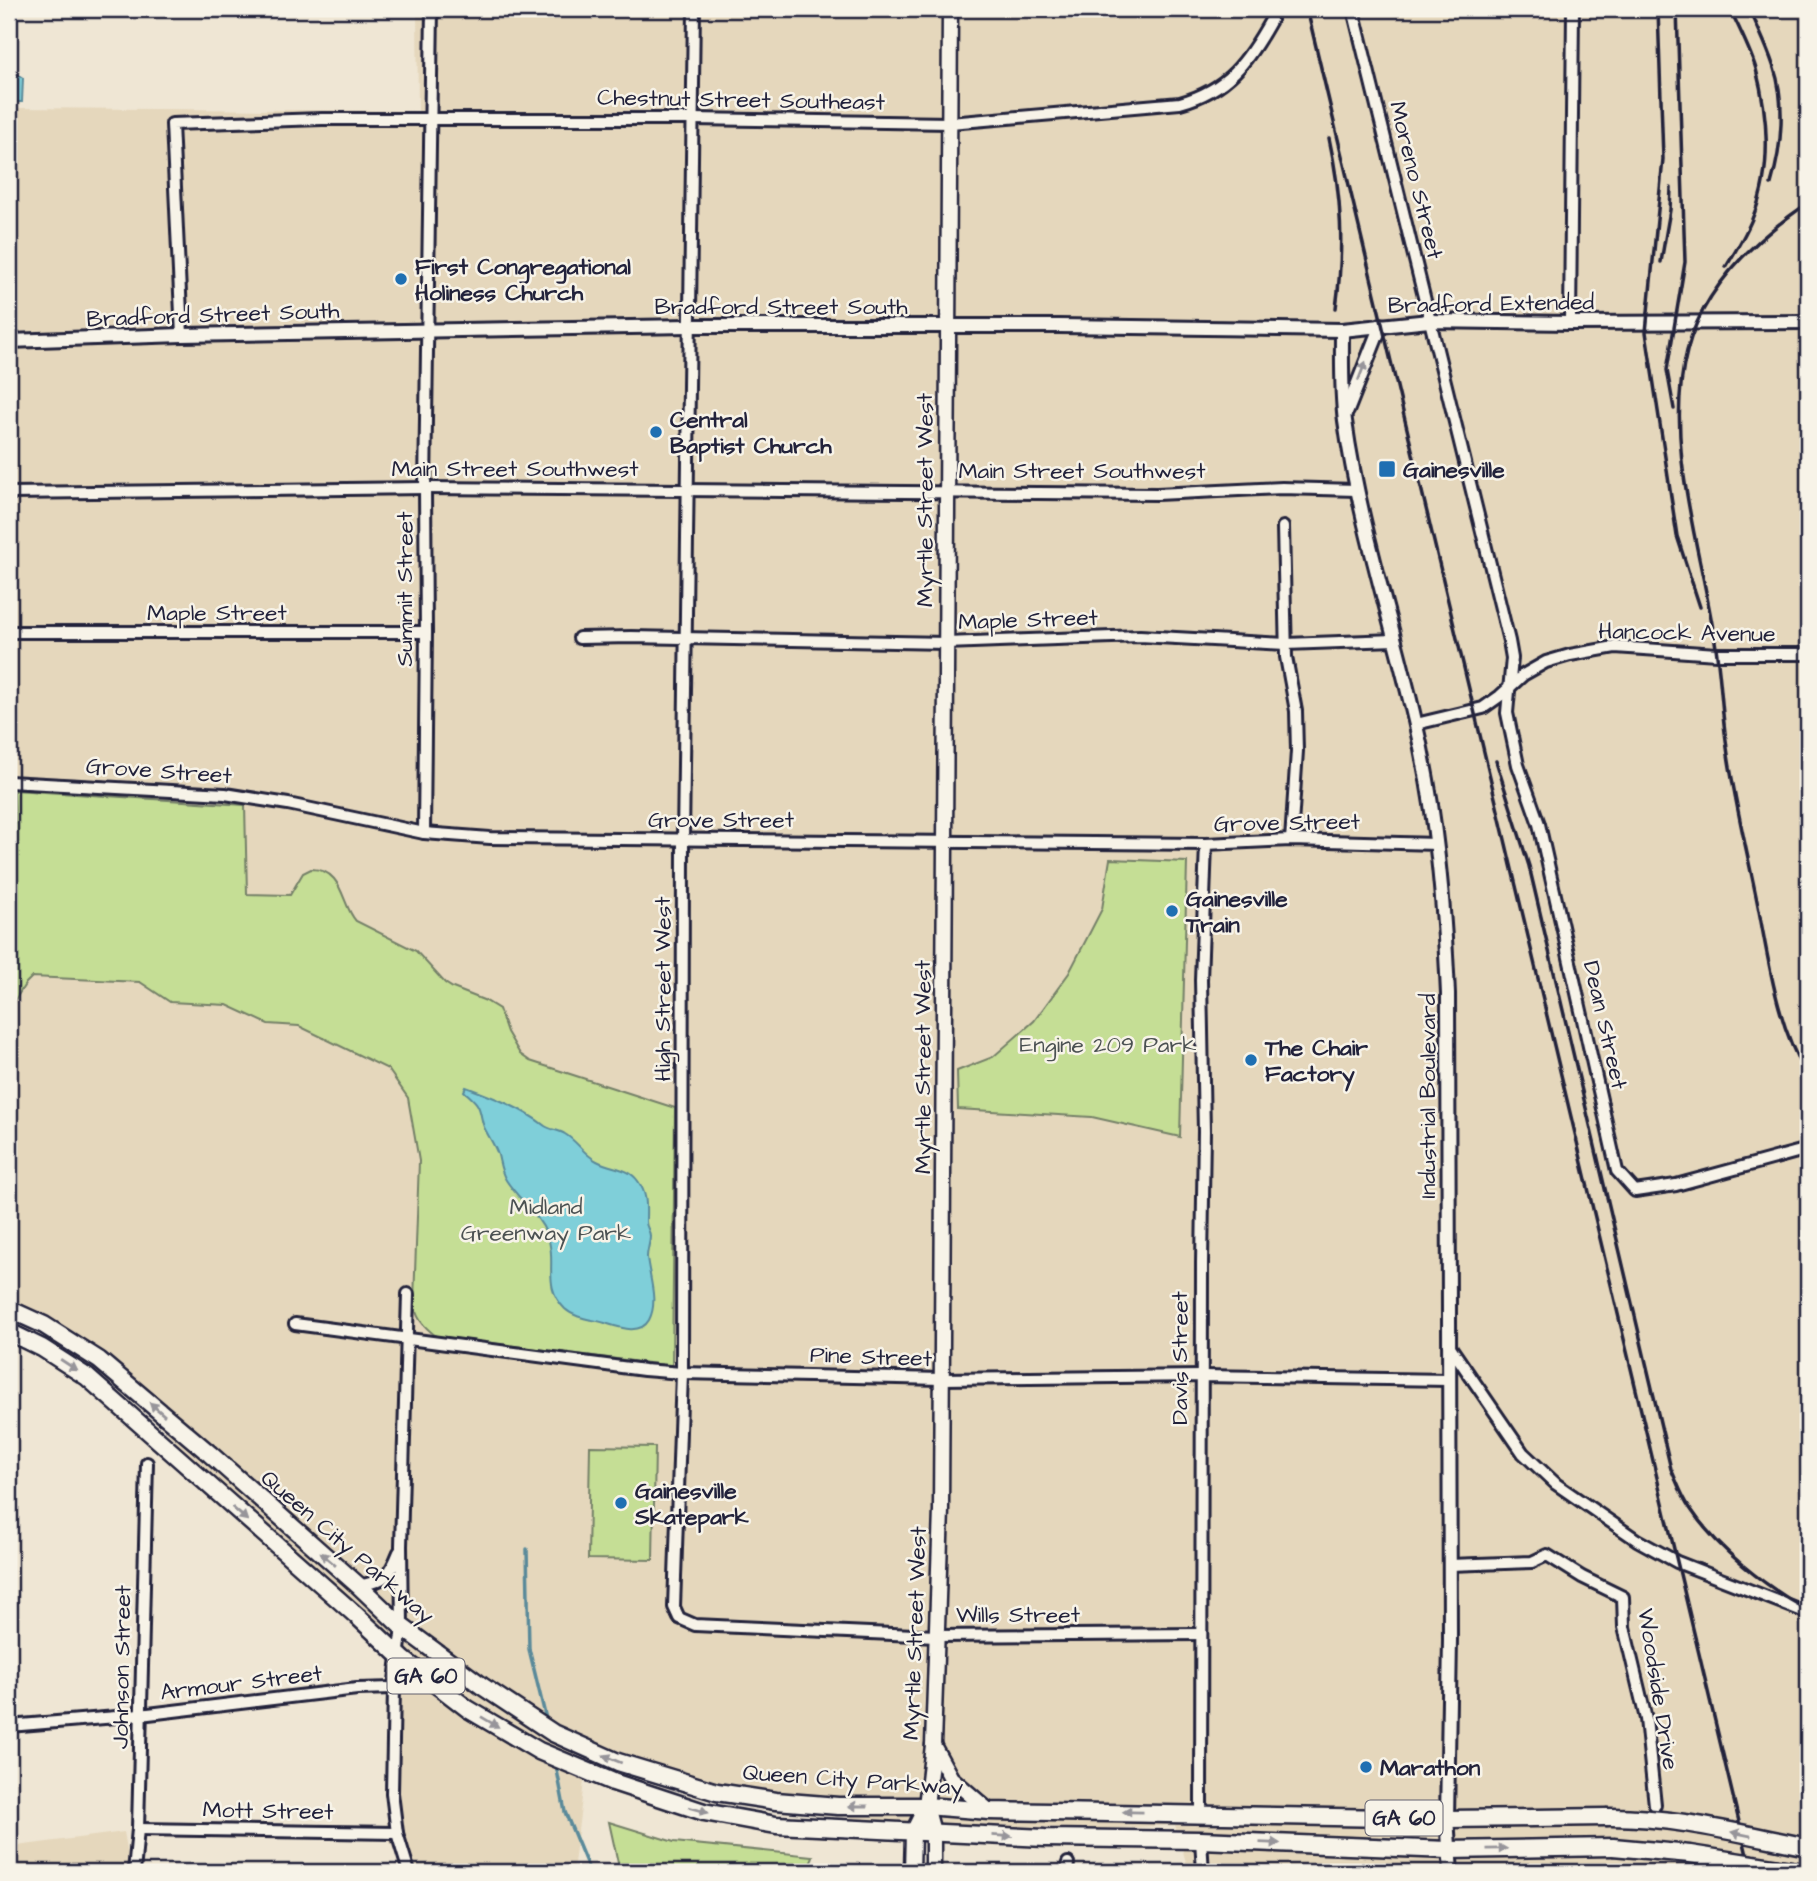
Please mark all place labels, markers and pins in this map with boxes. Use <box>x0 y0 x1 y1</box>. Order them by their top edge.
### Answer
place label: First Congregational Holiness Church <box>415 251 631 309</box>
marker: First Congregational Holiness Church <box>393 271 409 287</box>
place label: Central Baptist Church <box>670 404 832 462</box>
marker: Central Baptist Church <box>648 424 664 440</box>
place label: Gainesville <box>1403 454 1505 486</box>
marker: Gainesville <box>1377 459 1397 479</box>
place label: Gainesville Train <box>1185 883 1288 941</box>
marker: Gainesville Train <box>1164 903 1180 919</box>
place label: The Chair Factory <box>1264 1032 1368 1092</box>
marker: The Chair Factory <box>1243 1052 1259 1068</box>
place label: Gainesville Skatepark <box>634 1475 750 1533</box>
marker: Gainesville Skatepark <box>613 1495 629 1511</box>
place label: Marathon <box>1380 1752 1481 1784</box>
marker: Marathon <box>1358 1759 1374 1775</box>

